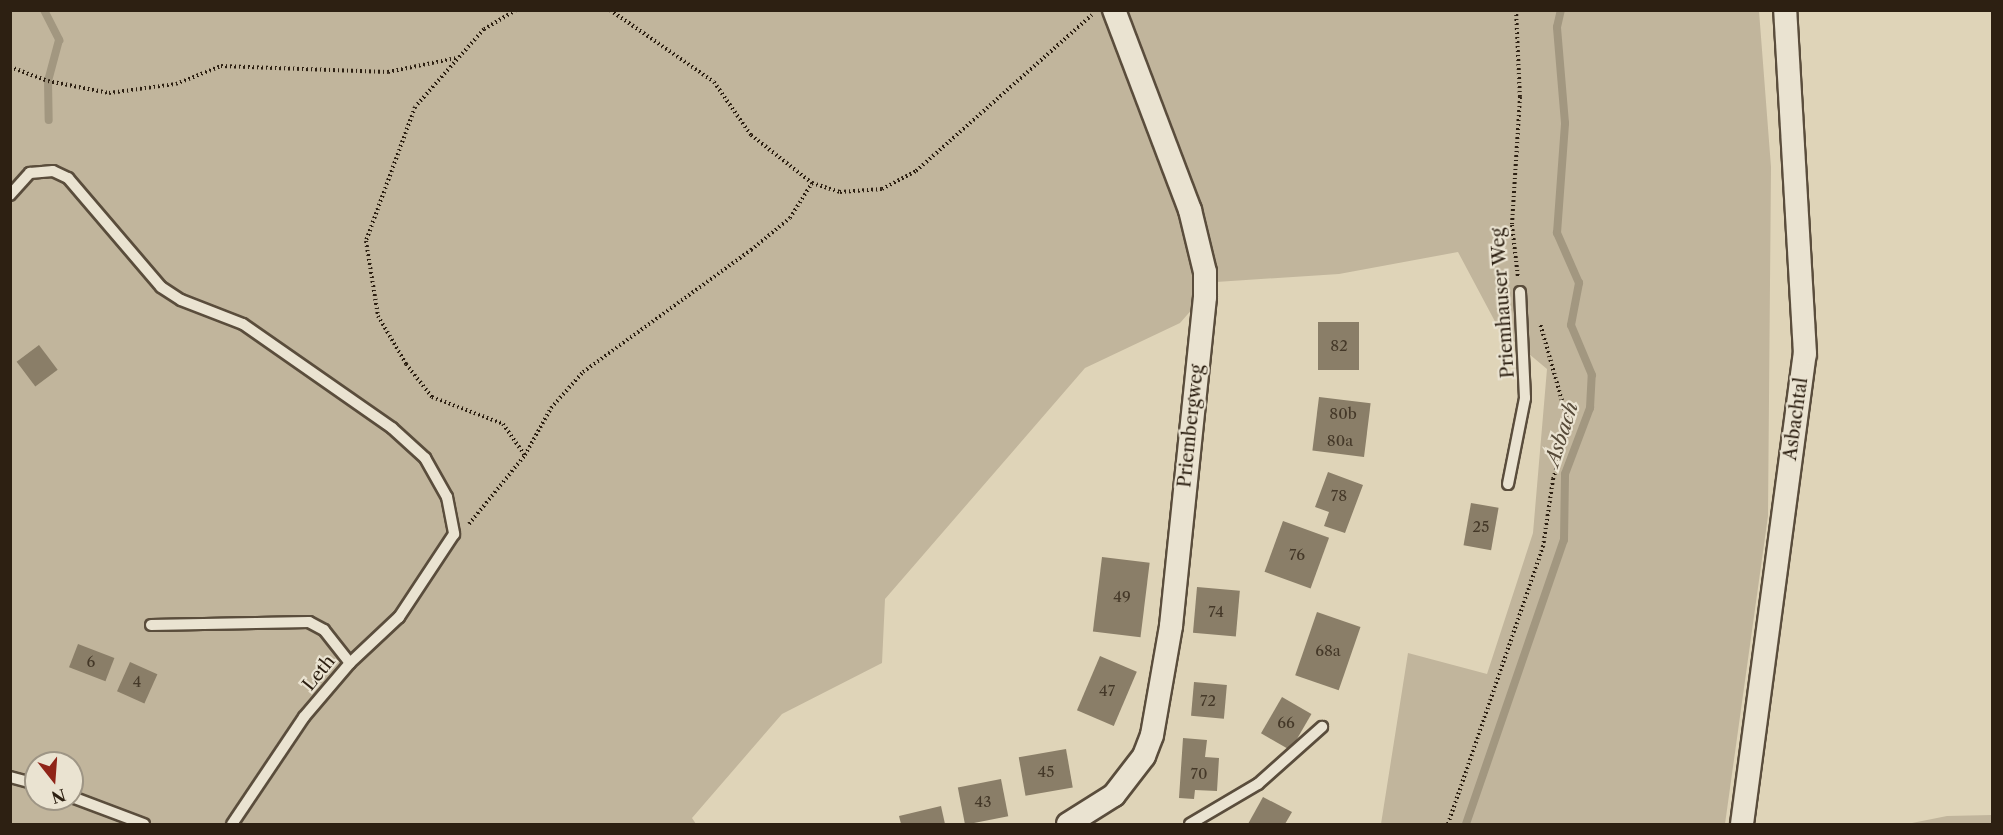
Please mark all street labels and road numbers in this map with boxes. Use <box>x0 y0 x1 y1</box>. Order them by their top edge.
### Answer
street label: Priemhauser Weg <box>1487 227 1519 379</box>
street label: Priembergweg <box>1174 363 1208 489</box>
street label: Asbachtal <box>1779 376 1813 462</box>
street label: Leth <box>298 651 340 695</box>

